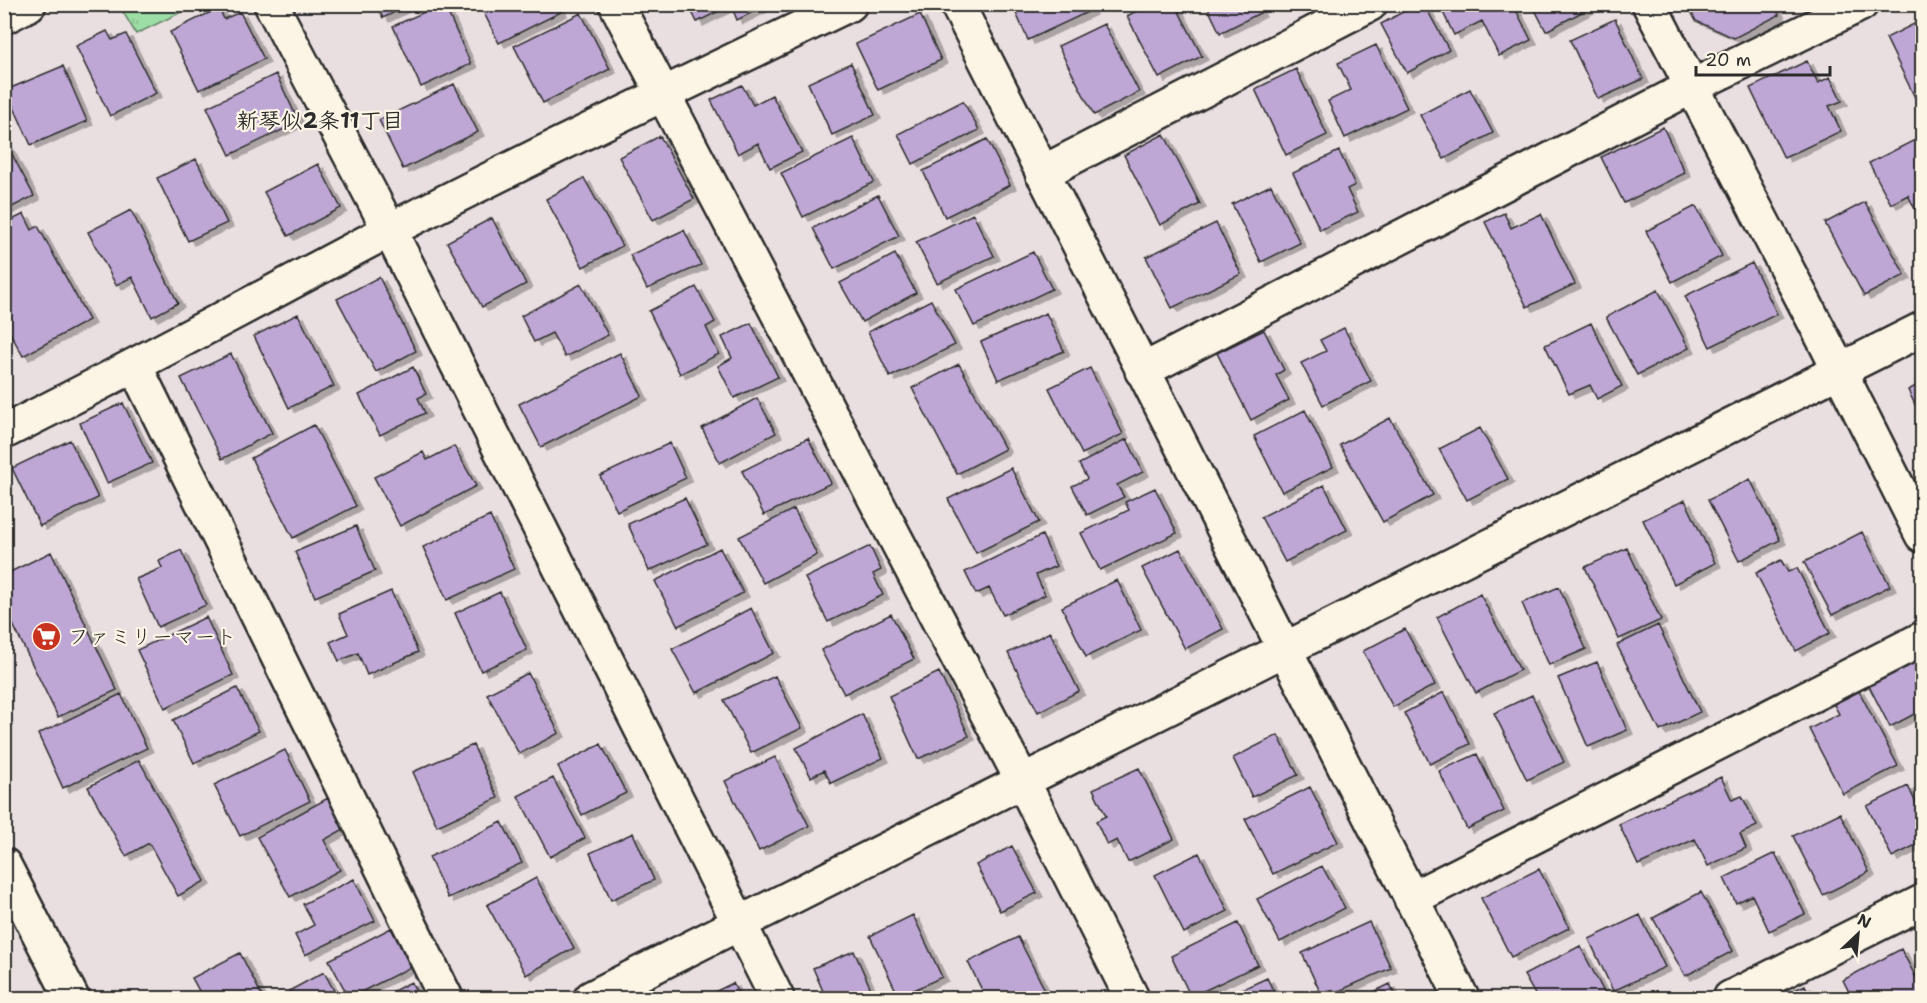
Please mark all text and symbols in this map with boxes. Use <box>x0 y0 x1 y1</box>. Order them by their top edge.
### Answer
scale bar <box>1696 39 1830 77</box>
text: 20 m <box>1705 48 1751 72</box>
district label: 新琴似2条11丁目 <box>237 106 403 135</box>
supermarket icon: ファミリーマート <box>31 621 63 653</box>
place label: ファミリーマート <box>68 623 236 651</box>
north arrow <box>1828 904 1888 964</box>
text: N <box>1854 909 1875 933</box>

